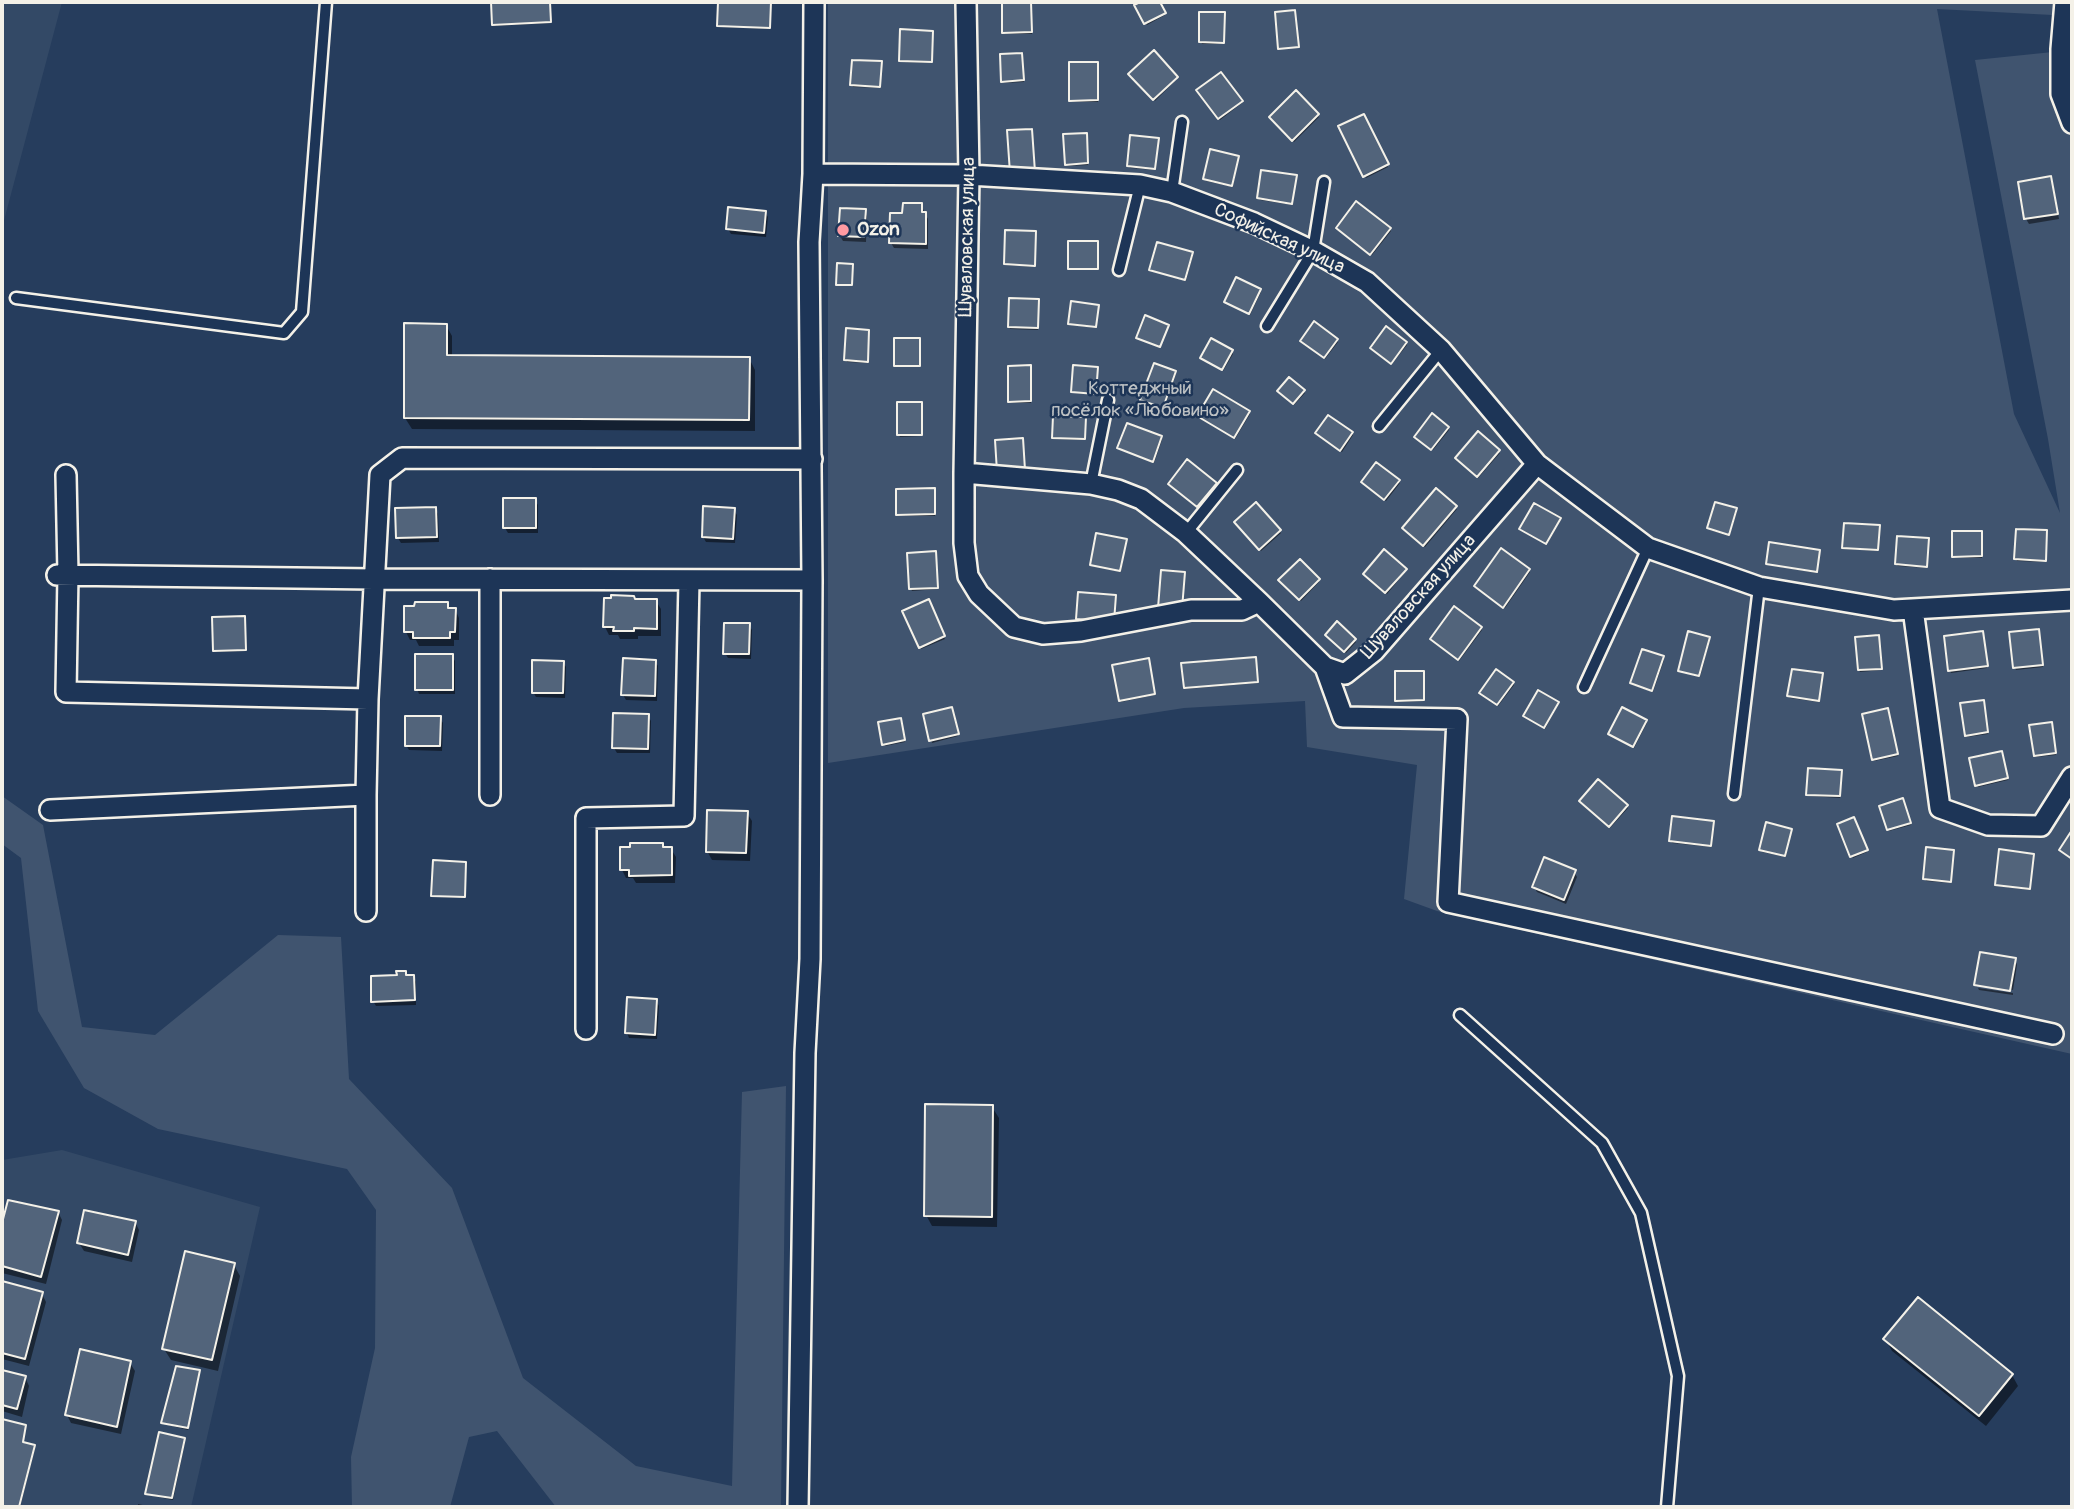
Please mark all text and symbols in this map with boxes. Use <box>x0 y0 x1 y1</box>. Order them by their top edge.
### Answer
street label: Шуваловская улица <box>955 157 981 317</box>
street label: Софийская улица <box>1210 199 1348 279</box>
place label: Ozon <box>857 219 900 241</box>
marker: Ozon <box>835 222 851 238</box>
park label: Коттеджный посёлок «Любовино» <box>1051 378 1229 422</box>
street label: Шуваловская улица <box>1357 530 1481 664</box>

